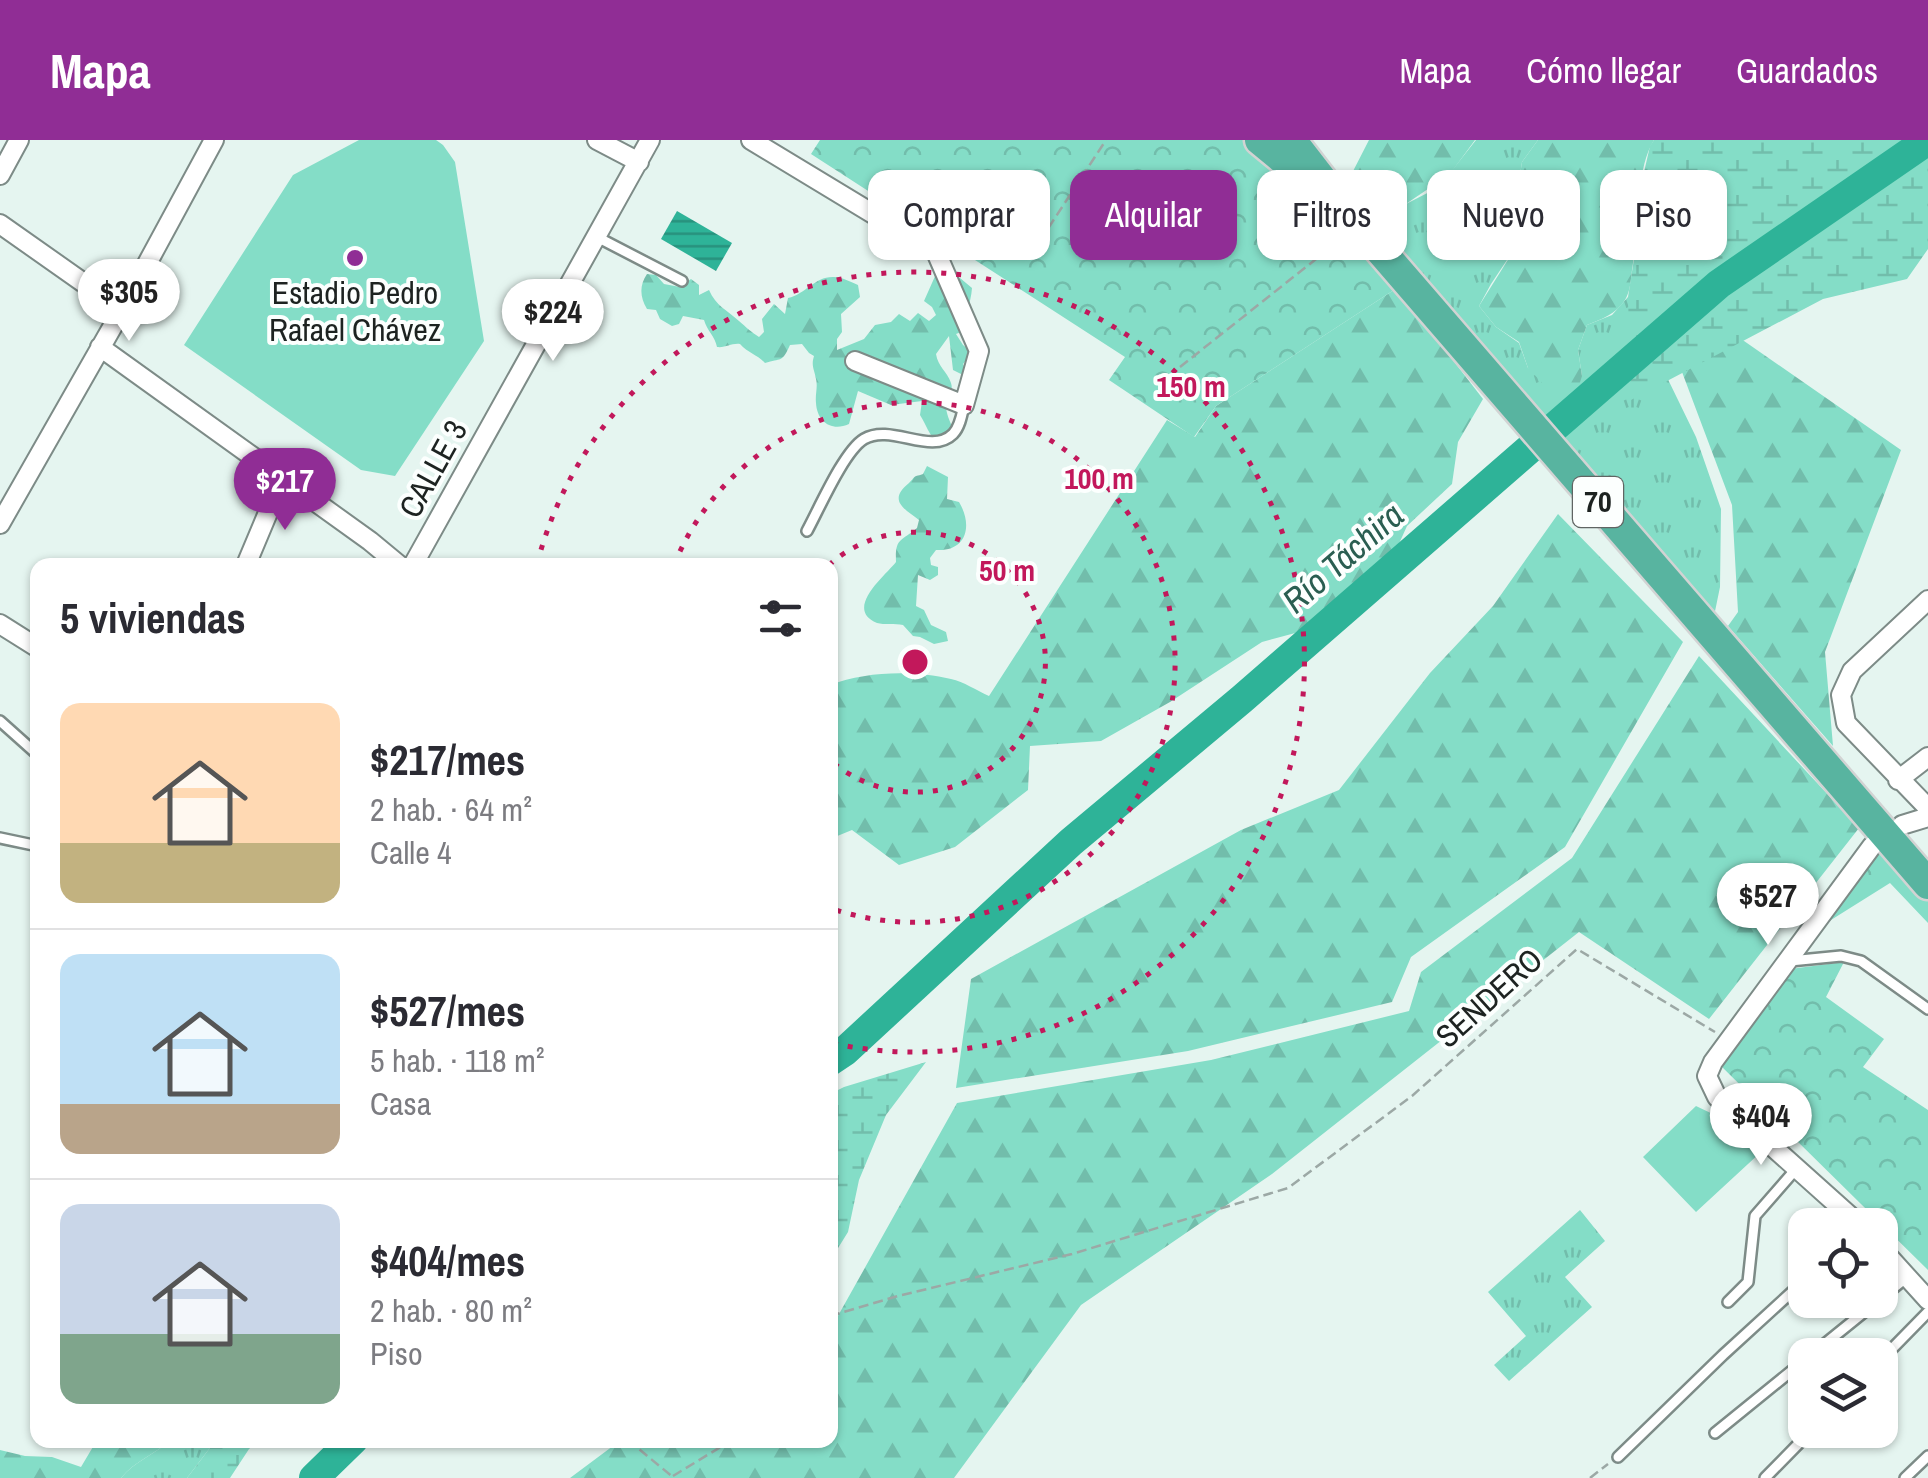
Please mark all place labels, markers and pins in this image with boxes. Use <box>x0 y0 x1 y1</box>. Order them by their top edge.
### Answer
marker: Estadio Pedro Rafael Chávez <box>344 247 366 269</box>
pin: $305 <box>70 259 188 344</box>
place label: Estadio Pedro Rafael Chávez <box>269 271 441 351</box>
pin: $224 <box>494 279 612 364</box>
pin: $217 <box>226 448 344 533</box>
centre of rings <box>897 644 933 680</box>
pin: $527 <box>1709 863 1827 948</box>
pin: $404 <box>1702 1083 1820 1168</box>

